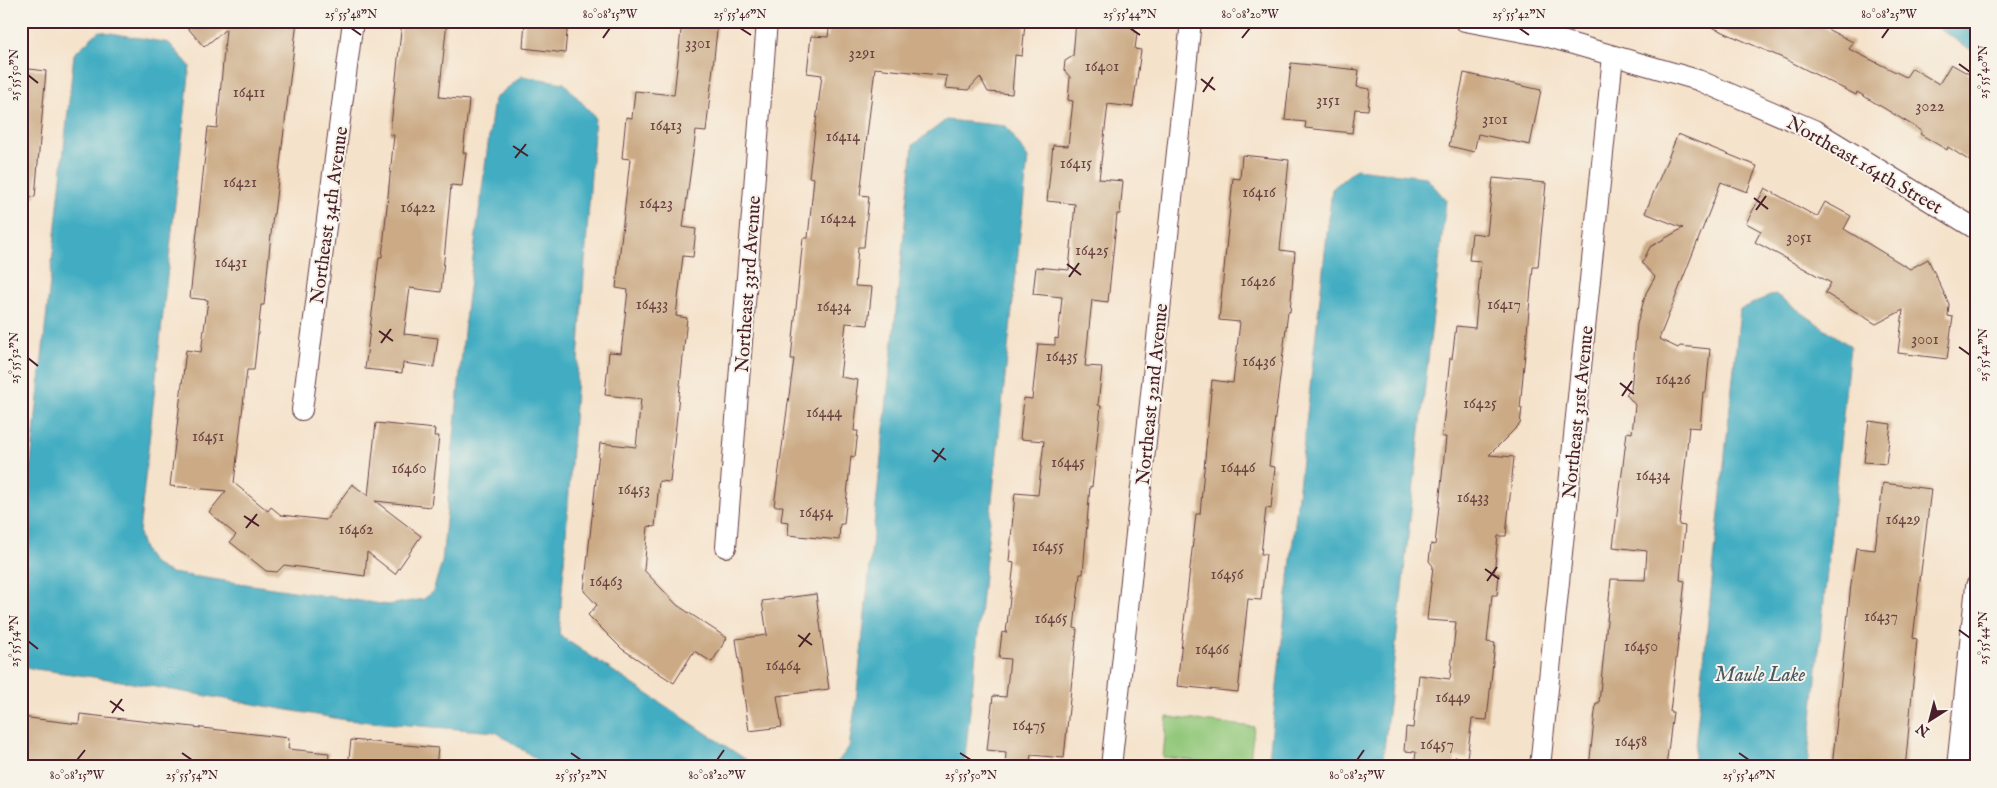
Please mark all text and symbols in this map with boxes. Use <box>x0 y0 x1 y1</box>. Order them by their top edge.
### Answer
text: 25°55'48"N <box>325 7 378 22</box>
text: 80°08'15"W <box>583 7 638 22</box>
text: 25°55'46"N <box>713 7 767 22</box>
text: 25°55'44"N <box>1103 7 1158 22</box>
text: 80°08'20"W <box>1221 7 1279 22</box>
text: 25°55'42"N <box>1492 7 1546 22</box>
text: 80°08'25"W <box>1861 7 1917 22</box>
house number: 3301 <box>685 34 711 54</box>
house number: 3291 <box>849 44 875 64</box>
text: 25°55'40"N <box>1976 44 1991 99</box>
text: 25°55'50"N <box>7 48 22 101</box>
house number: 16401 <box>1085 57 1119 77</box>
house number: 16411 <box>233 83 265 103</box>
house number: 3151 <box>1316 91 1340 111</box>
house number: 3022 <box>1916 97 1944 117</box>
house number: 3101 <box>1482 110 1508 130</box>
street label: Northeast 164th Street <box>1782 111 1947 220</box>
house number: 16413 <box>650 116 682 136</box>
street label: Northeast 34th Avenue <box>306 125 354 306</box>
house number: 16414 <box>826 127 860 147</box>
house number: 16415 <box>1060 154 1092 174</box>
house number: 16421 <box>223 173 257 193</box>
house number: 16416 <box>1242 183 1276 203</box>
house number: 16423 <box>639 194 673 214</box>
street label: Northeast 33rd Avenue <box>731 195 767 373</box>
house number: 16422 <box>400 198 436 218</box>
house number: 16424 <box>820 209 856 229</box>
house number: 3051 <box>1786 228 1812 248</box>
house number: 16425 <box>1075 241 1109 261</box>
house number: 16431 <box>215 253 247 273</box>
house number: 16426 <box>1241 272 1276 292</box>
house number: 16433 <box>636 295 668 315</box>
house number: 16417 <box>1487 295 1521 315</box>
house number: 16434 <box>817 297 851 317</box>
street label: Northeast 32nd Avenue <box>1132 302 1174 486</box>
street label: Northeast 31st Avenue <box>1558 324 1600 500</box>
text: 25°55'42"N <box>1976 328 1991 382</box>
house number: 3001 <box>1911 330 1939 350</box>
text: 25°55'52"N <box>7 331 22 384</box>
house number: 16435 <box>1046 347 1078 367</box>
house number: 16436 <box>1242 352 1276 372</box>
house number: 16426 <box>1656 370 1691 390</box>
house number: 16425 <box>1463 394 1497 414</box>
house number: 16444 <box>806 403 842 423</box>
house number: 16451 <box>192 427 224 447</box>
house number: 16445 <box>1051 453 1085 473</box>
house number: 16446 <box>1220 458 1256 478</box>
house number: 16460 <box>391 459 427 479</box>
house number: 16434 <box>1636 466 1670 486</box>
house number: 16453 <box>618 480 650 500</box>
house number: 16433 <box>1457 488 1489 508</box>
house number: 16454 <box>799 503 833 523</box>
house number: 16429 <box>1885 510 1921 530</box>
house number: 16462 <box>339 520 373 540</box>
house number: 16455 <box>1032 537 1064 557</box>
house number: 16456 <box>1211 565 1244 585</box>
house number: 16463 <box>589 572 623 592</box>
house number: 16437 <box>1864 607 1898 627</box>
house number: 16465 <box>1034 609 1068 629</box>
text: 25°55'44"N <box>1976 610 1991 665</box>
text: 25°55'54"N <box>7 614 22 667</box>
house number: 16450 <box>1624 637 1658 657</box>
house number: 16466 <box>1195 640 1229 660</box>
house number: 16464 <box>765 656 801 676</box>
water label: Maule Lake <box>1715 663 1806 688</box>
house number: 16449 <box>1435 688 1471 708</box>
north arrow <box>1904 696 1954 746</box>
house number: 16475 <box>1012 716 1046 736</box>
text: N <box>1913 719 1934 741</box>
house number: 16458 <box>1615 732 1647 752</box>
house number: 16457 <box>1420 735 1454 755</box>
text: 80°08'15"W <box>50 768 105 783</box>
text: 25°55'54"N <box>166 768 219 783</box>
text: 25°55'52"N <box>555 768 608 783</box>
text: 80°08'20"W <box>688 768 746 783</box>
text: 25°55'50"N <box>945 768 998 783</box>
text: 80°08'25"W <box>1329 768 1385 783</box>
text: 25°55'46"N <box>1722 768 1776 783</box>

